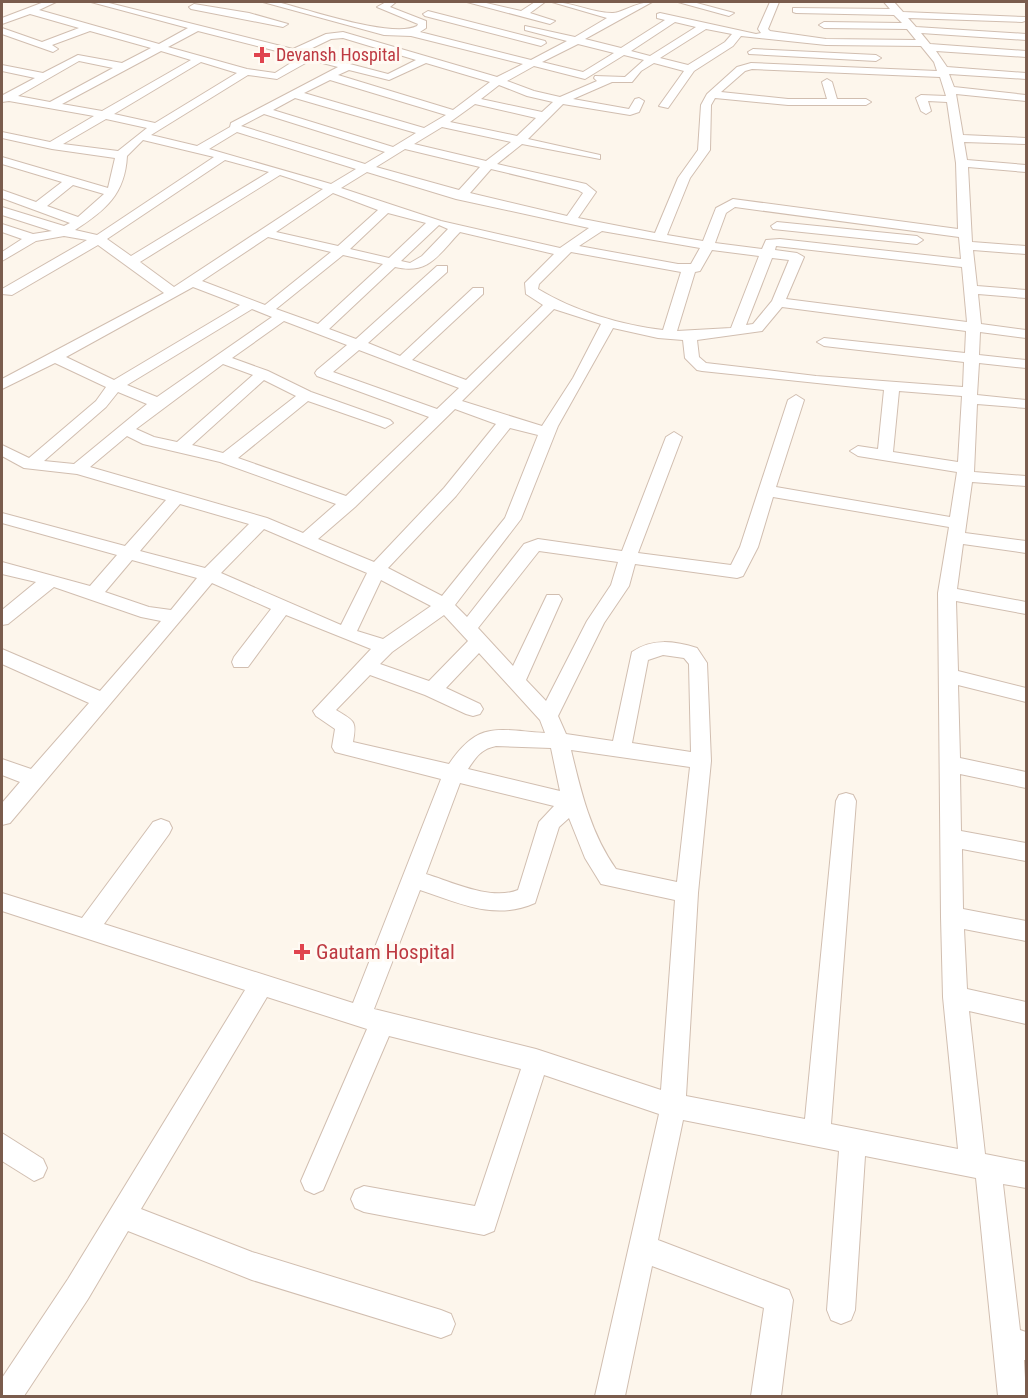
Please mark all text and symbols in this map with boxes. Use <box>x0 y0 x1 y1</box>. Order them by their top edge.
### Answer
place label: Devansh Hospital <box>276 44 400 65</box>
marker: Devansh Hospital <box>253 46 271 64</box>
place label: Gautam Hospital <box>316 940 455 964</box>
marker: Gautam Hospital <box>293 943 311 961</box>

